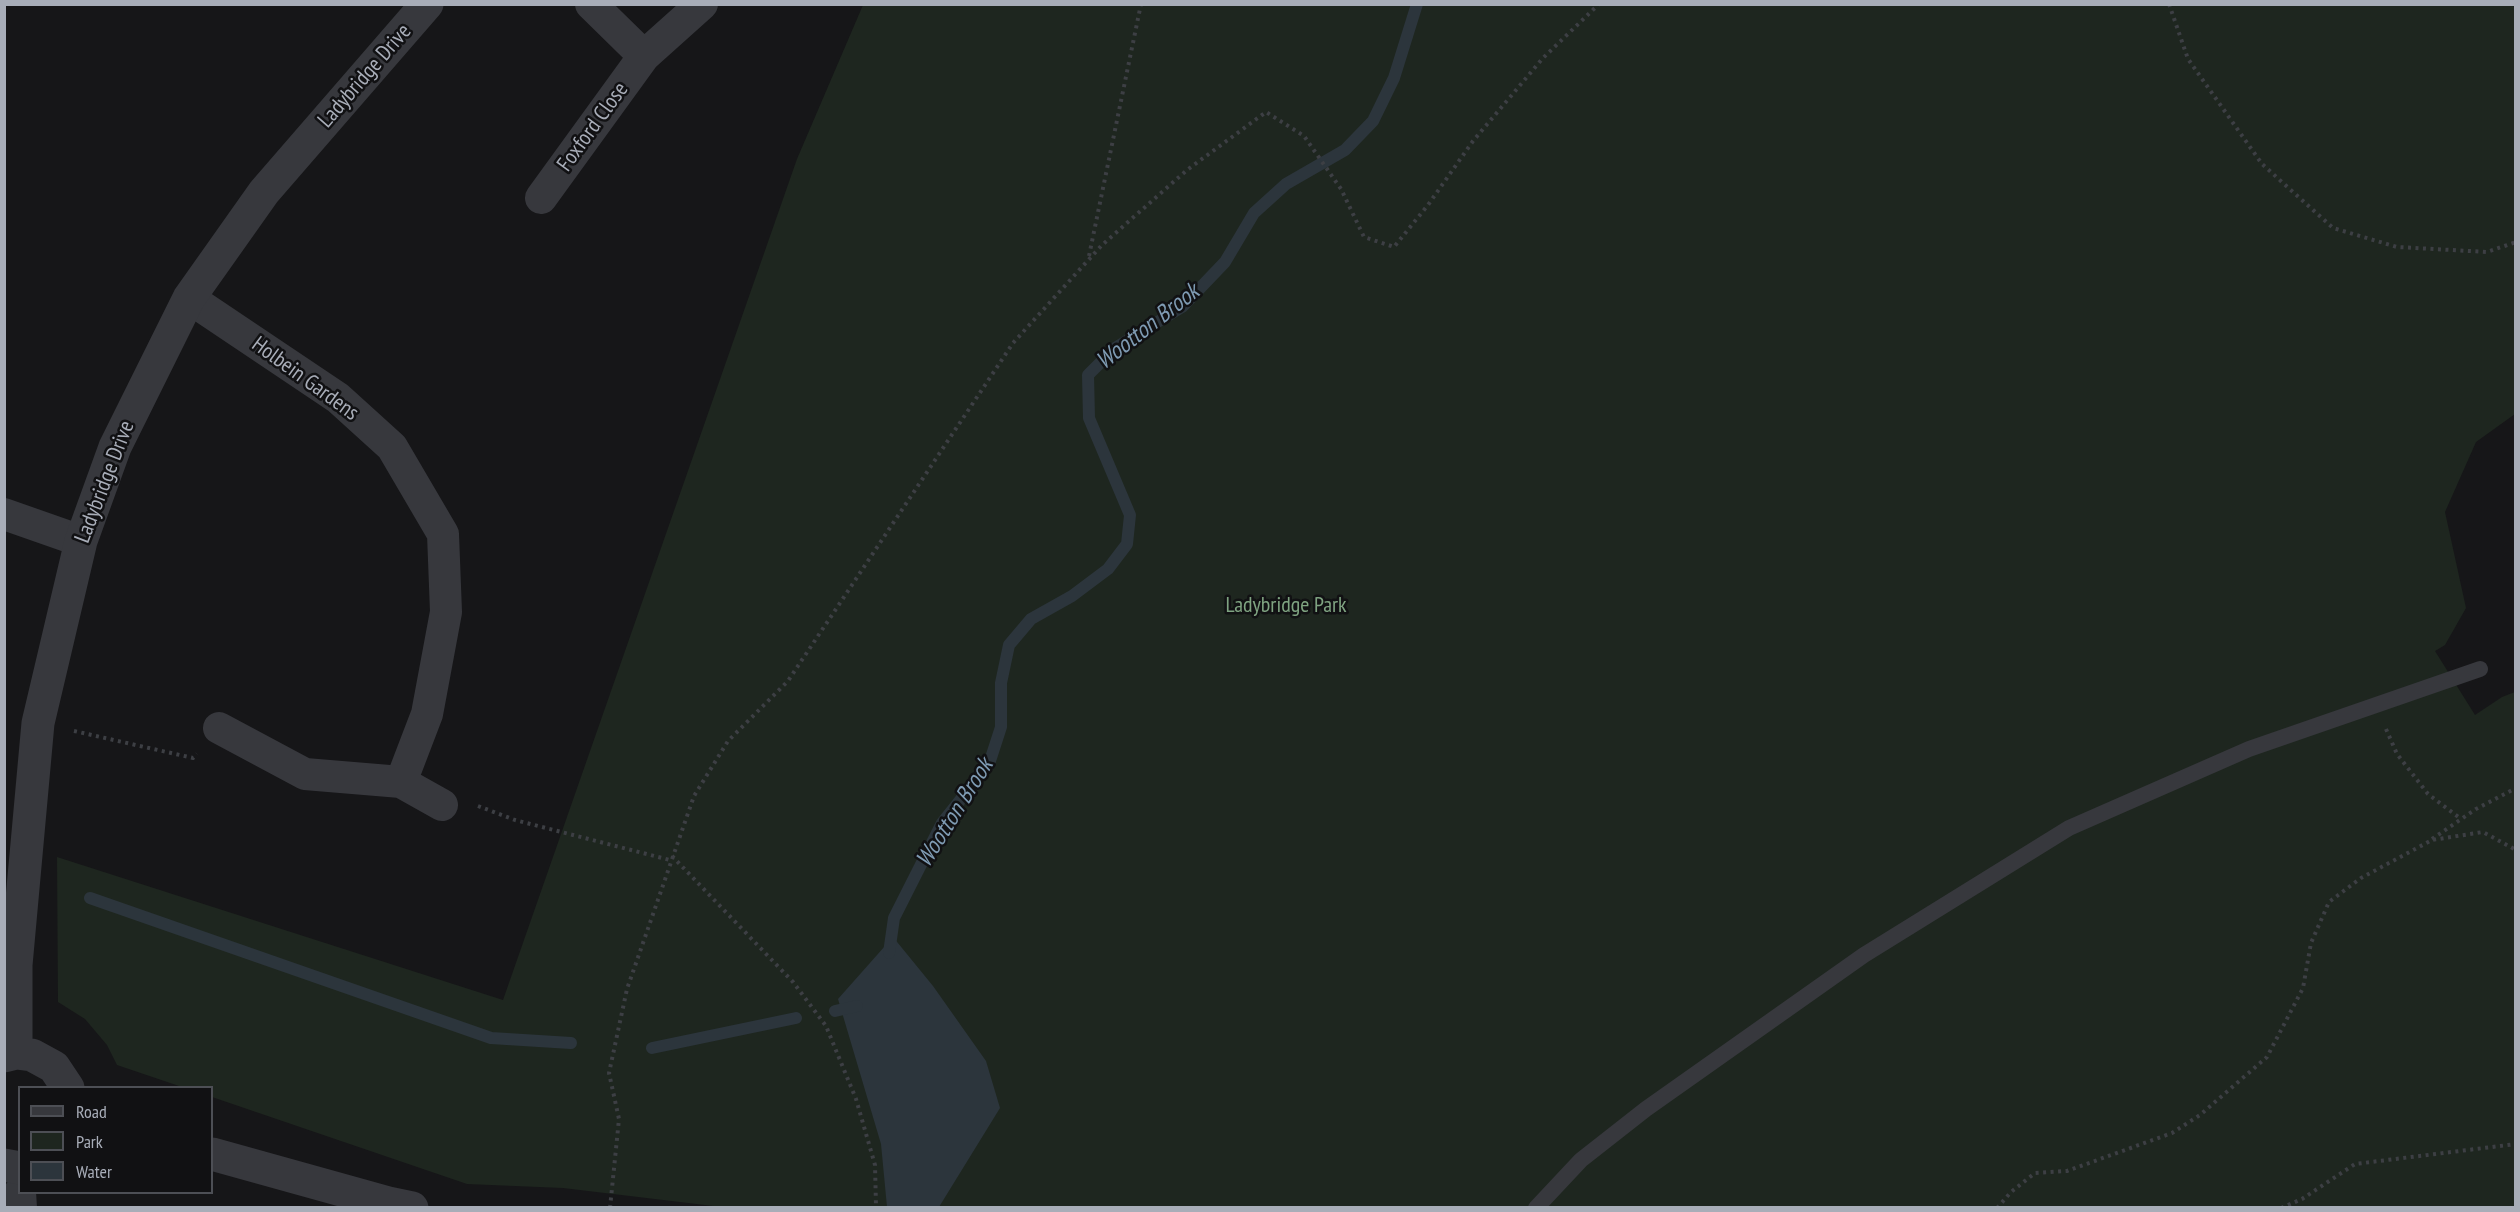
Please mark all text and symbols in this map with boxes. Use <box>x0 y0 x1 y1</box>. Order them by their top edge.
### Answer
street label: Ladybridge Drive <box>313 19 417 133</box>
street label: Foxford Close <box>552 77 634 177</box>
water label: Wootton Brook <box>1091 278 1205 376</box>
street label: Holbein Gardens <box>246 331 364 427</box>
street label: Ladybridge Drive <box>70 417 140 547</box>
park label: Ladybridge Park <box>1225 593 1347 619</box>
water label: Wootton Brook <box>910 753 1000 873</box>
legend <box>18 1086 213 1194</box>
text: Road <box>76 1100 107 1123</box>
text: Park <box>76 1130 103 1153</box>
text: Water <box>76 1160 112 1183</box>

